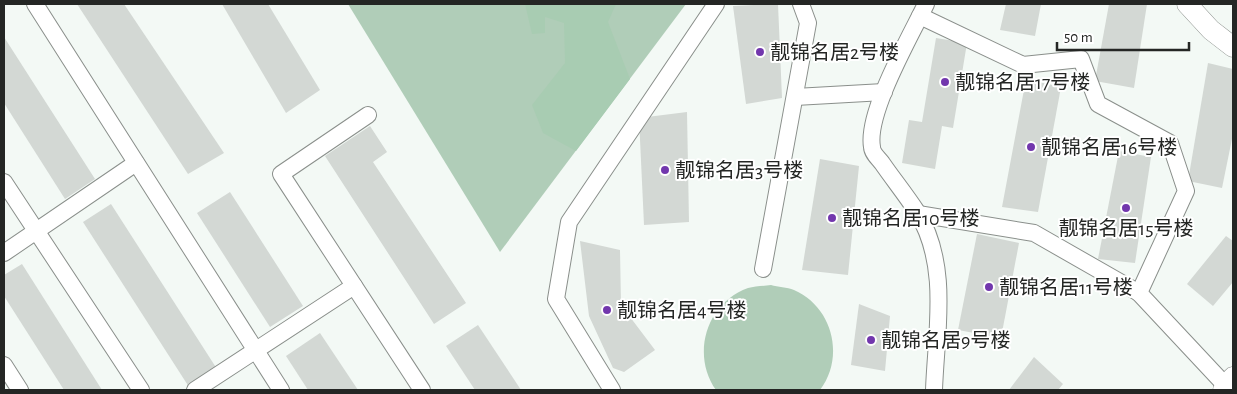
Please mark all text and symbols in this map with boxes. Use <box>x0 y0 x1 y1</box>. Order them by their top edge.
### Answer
scale bar <box>1057 20 1190 52</box>
text: 50 m <box>1064 30 1093 45</box>
place label: 靓锦名居2号楼 <box>770 41 899 63</box>
marker: 靓锦名居2号楼 <box>754 46 766 58</box>
place label: 靓锦名居17号楼 <box>955 71 1090 93</box>
marker: 靓锦名居17号楼 <box>939 76 951 88</box>
place label: 靓锦名居16号楼 <box>1041 136 1177 158</box>
marker: 靓锦名居16号楼 <box>1025 141 1037 153</box>
place label: 靓锦名居3号楼 <box>675 159 803 181</box>
marker: 靓锦名居3号楼 <box>659 164 671 176</box>
marker: 靓锦名居15号楼 <box>1120 202 1132 214</box>
place label: 靓锦名居10号楼 <box>842 207 979 229</box>
marker: 靓锦名居10号楼 <box>826 212 838 224</box>
place label: 靓锦名居15号楼 <box>1058 217 1194 239</box>
place label: 靓锦名居11号楼 <box>999 276 1133 298</box>
marker: 靓锦名居11号楼 <box>983 281 995 293</box>
place label: 靓锦名居4号楼 <box>617 299 747 321</box>
marker: 靓锦名居4号楼 <box>601 304 613 316</box>
place label: 靓锦名居9号楼 <box>881 329 1010 351</box>
marker: 靓锦名居9号楼 <box>865 334 877 346</box>

